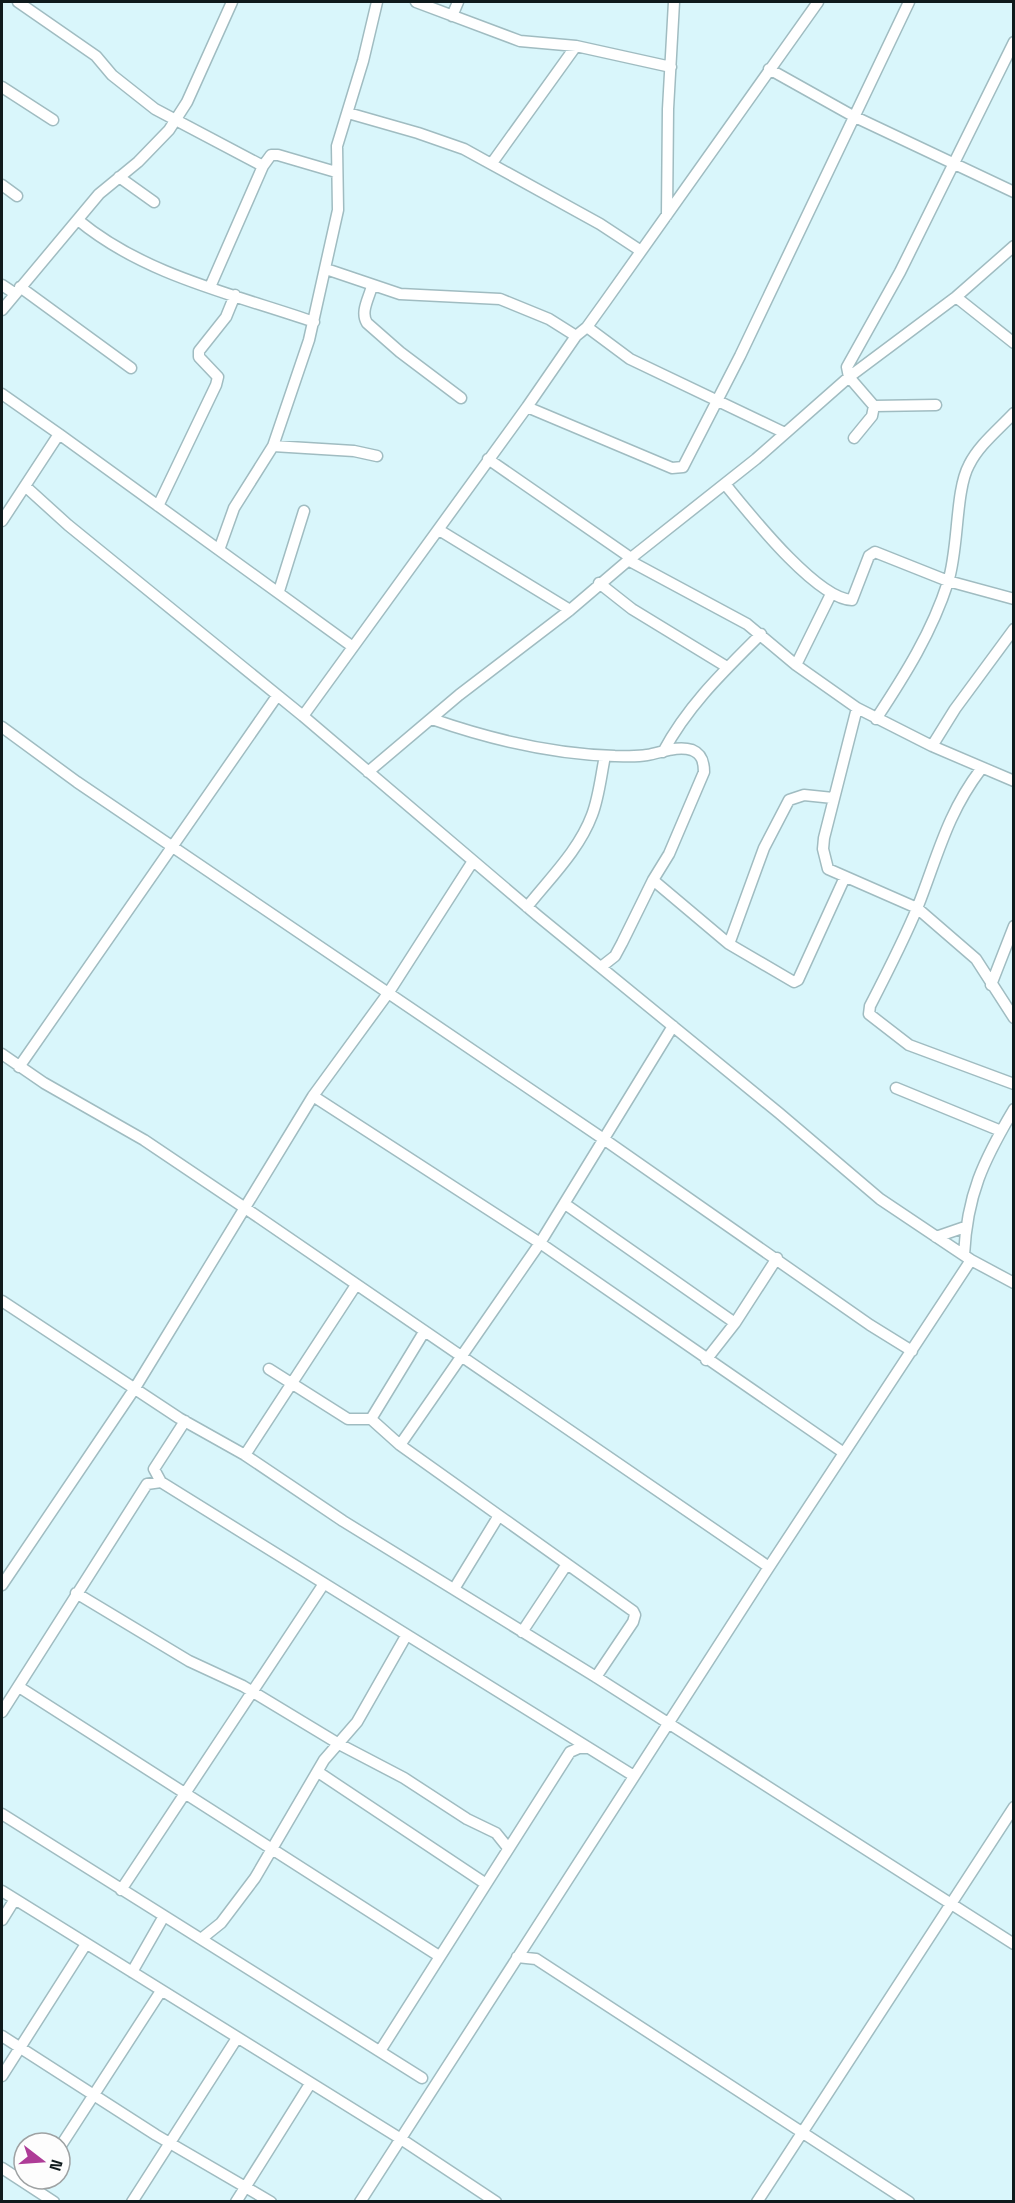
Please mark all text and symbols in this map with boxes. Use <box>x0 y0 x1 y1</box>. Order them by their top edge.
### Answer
north arrow <box>12 2131 72 2191</box>
text: N <box>44 2157 67 2173</box>

